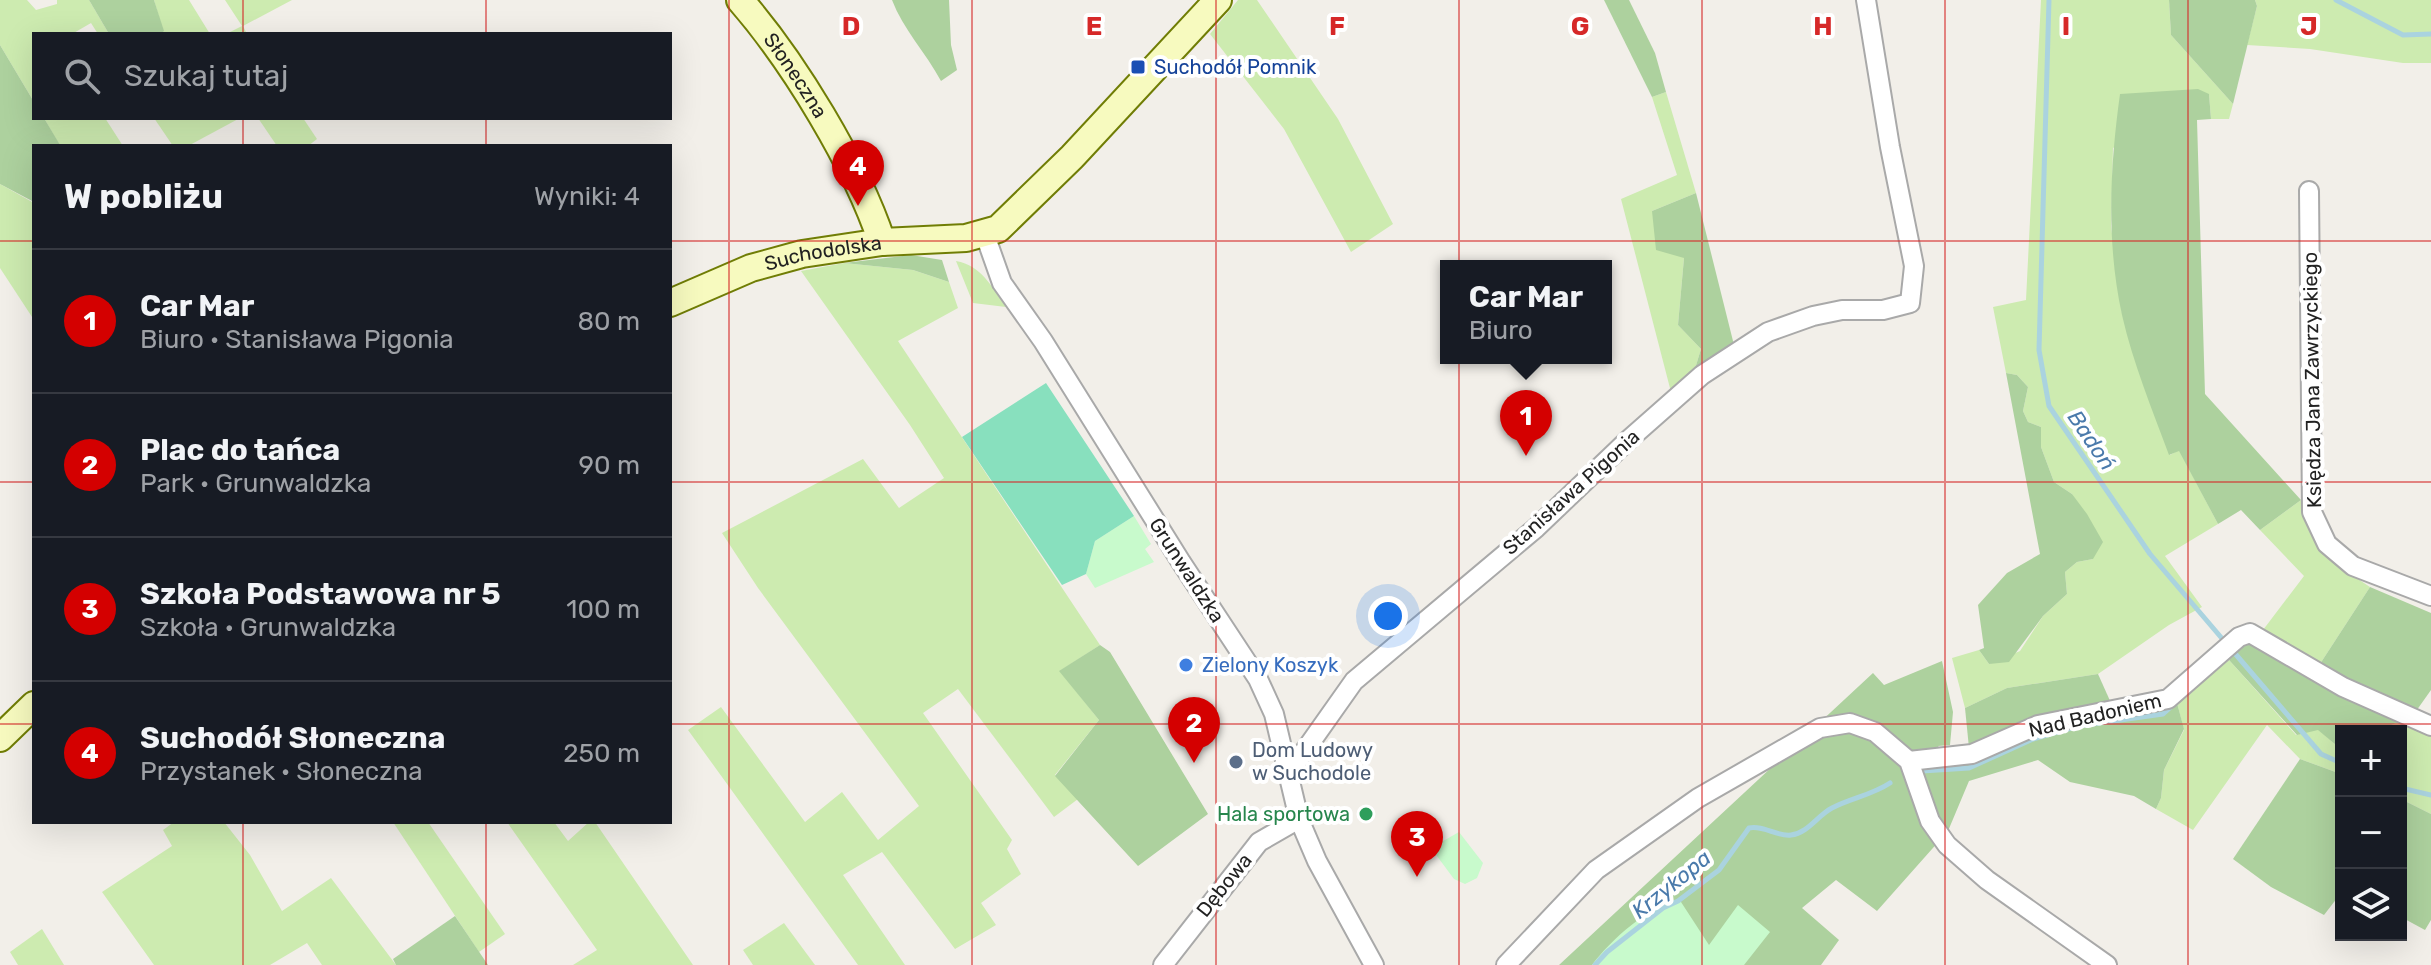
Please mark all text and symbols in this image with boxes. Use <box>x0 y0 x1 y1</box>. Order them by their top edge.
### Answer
text: D <box>842 11 860 42</box>
text: E <box>1086 11 1102 42</box>
text: F <box>1329 11 1345 42</box>
text: G <box>1571 11 1589 42</box>
text: H <box>1813 11 1833 42</box>
text: I <box>2062 11 2070 42</box>
text: J <box>2300 11 2318 42</box>
street label: Słoneczna <box>759 28 833 122</box>
search box <box>32 32 672 120</box>
icon: search <box>60 54 104 98</box>
place label: Suchodół Pomnik <box>1154 55 1317 79</box>
text: Szukaj tutaj <box>124 58 288 94</box>
marker: Suchodół Pomnik <box>1129 58 1147 76</box>
pin: 4 <box>832 140 884 206</box>
text: W pobliżu <box>64 176 223 217</box>
text: Wyniki: 4 <box>534 181 640 212</box>
street label: Suchodolska <box>762 230 883 276</box>
street label: Księdza Jana Zawrzyckiego <box>2298 252 2326 508</box>
popup <box>1440 260 1612 364</box>
text: Car Mar <box>1469 279 1583 315</box>
text: Car Mar <box>140 288 254 324</box>
text: 1 <box>84 306 96 337</box>
text: 80 m <box>577 306 640 337</box>
text: Biuro <box>1469 315 1533 346</box>
text: Biuro · Stanisława Pigonia <box>140 324 454 355</box>
pin: 1 <box>1500 390 1552 456</box>
water label: Badoń <box>2062 405 2121 475</box>
street label: Stanisława Pigonia <box>1498 424 1644 560</box>
text: Plac do tańca <box>140 432 340 468</box>
text: 2 <box>82 450 98 481</box>
text: 90 m <box>579 450 640 481</box>
text: Park · Grunwaldzka <box>140 468 371 499</box>
street label: Grunwaldzka <box>1144 513 1230 627</box>
text: Szkoła Podstawowa nr 5 <box>140 576 501 612</box>
text: 3 <box>81 594 99 625</box>
text: 100 m <box>566 594 640 625</box>
your location <box>1368 596 1408 636</box>
text: Szkoła · Grunwaldzka <box>140 612 396 643</box>
place label: Zielony Koszyk <box>1202 653 1339 677</box>
marker: Zielony Koszyk <box>1177 656 1195 674</box>
street label: Nad Badoniem <box>2026 688 2164 742</box>
pin: 2 <box>1168 697 1220 763</box>
text: Suchodół Słoneczna <box>140 720 446 756</box>
map controls <box>2335 725 2407 941</box>
button: + <box>2335 725 2407 797</box>
text: 4 <box>81 738 99 769</box>
text: 250 m <box>563 738 640 769</box>
place label: Dom Ludowy w Suchodole <box>1252 738 1373 785</box>
marker: Dom Ludowy w Suchodole <box>1227 753 1245 771</box>
text: Przystanek · Słoneczna <box>140 756 423 787</box>
button: − <box>2335 797 2407 869</box>
place label: Hala sportowa <box>1217 802 1350 826</box>
marker: Hala sportowa <box>1357 805 1375 823</box>
pin: 3 <box>1391 811 1443 877</box>
water label: Krzykopa <box>1626 844 1716 924</box>
street label: Dębowa <box>1191 848 1257 922</box>
button: layers <box>2335 869 2407 941</box>

